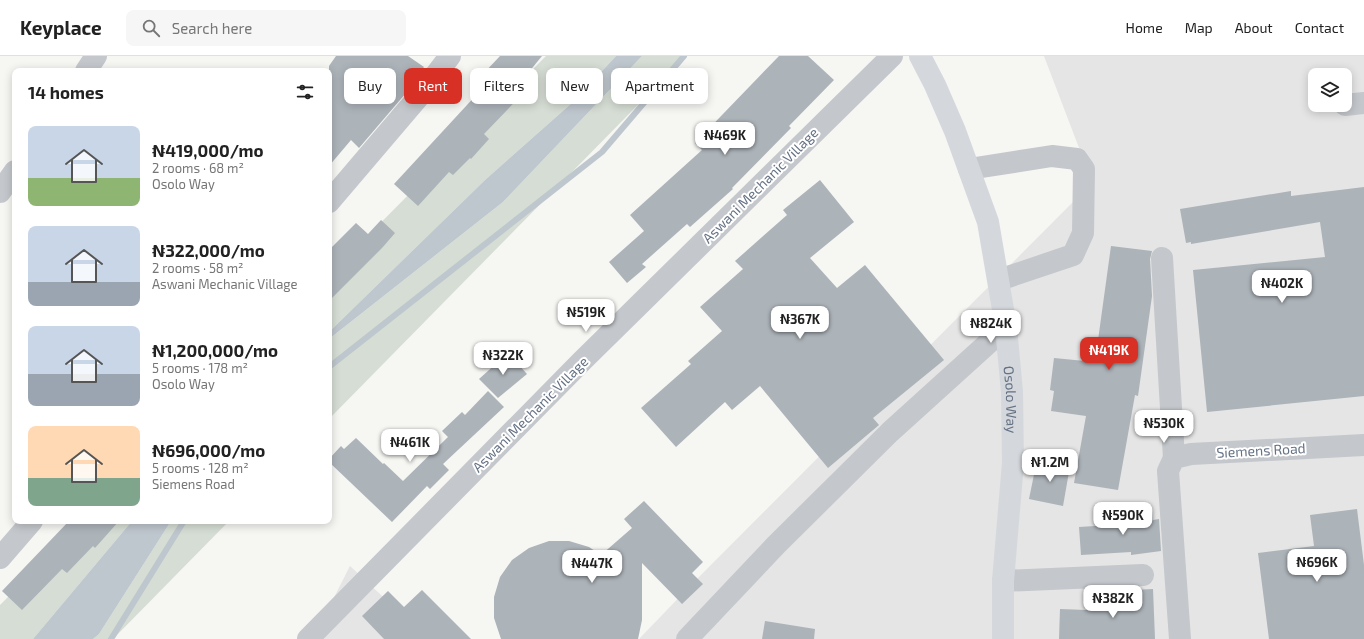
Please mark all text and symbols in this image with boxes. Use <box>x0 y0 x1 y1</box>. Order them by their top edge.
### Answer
search box <box>126 10 406 46</box>
text: Keyplace <box>20 16 102 39</box>
icon: search <box>140 17 162 39</box>
text: Search here <box>172 19 252 37</box>
text: Home <box>1126 19 1163 36</box>
text: Map <box>1185 19 1213 36</box>
text: About <box>1235 19 1273 36</box>
text: Contact <box>1295 19 1344 36</box>
chip: Buy <box>344 68 396 104</box>
chip: Rent <box>404 68 462 104</box>
chip: Filters <box>470 68 538 104</box>
chip: New <box>546 68 603 104</box>
chip: Apartment <box>611 68 708 104</box>
map controls <box>1308 68 1352 112</box>
button: layers <box>1308 68 1352 112</box>
icon: filters <box>294 81 316 103</box>
text: 14 homes <box>28 82 104 102</box>
pin: ₦469K <box>697 122 753 156</box>
street label: Aswani Mechanic Village <box>699 124 821 246</box>
text: ₦469K <box>704 127 746 143</box>
text: ₦419,000/mo <box>152 140 264 160</box>
icon: home <box>60 142 108 190</box>
text: 2 rooms · 68 m² <box>152 160 244 176</box>
text: Osolo Way <box>152 176 215 192</box>
text: ₦322,000/mo <box>152 240 265 260</box>
icon: home <box>60 242 108 290</box>
text: 2 rooms · 58 m² <box>152 260 243 276</box>
pin: ₦402K <box>1254 270 1310 304</box>
text: ₦402K <box>1261 275 1303 291</box>
text: Aswani Mechanic Village <box>152 276 298 292</box>
pin: ₦519K <box>558 299 614 333</box>
text: ₦519K <box>567 304 605 320</box>
pin: ₦367K <box>772 306 828 340</box>
pin: ₦824K <box>963 310 1019 344</box>
text: ₦367K <box>780 311 820 327</box>
text: ₦824K <box>970 315 1012 331</box>
pin: ₦419K <box>1081 337 1137 371</box>
text: ₦1,200,000/mo <box>152 340 278 360</box>
icon: home <box>60 342 108 390</box>
pin: ₦322K <box>475 342 531 376</box>
text: ₦419K <box>1089 342 1129 358</box>
text: ₦322K <box>483 347 523 363</box>
street label: Aswani Mechanic Village <box>469 353 591 475</box>
text: 5 rooms · 178 m² <box>152 360 248 376</box>
street label: Osolo Way <box>1001 365 1021 434</box>
text: Osolo Way <box>152 376 215 392</box>
pin: ₦530K <box>1136 410 1192 444</box>
text: ₦530K <box>1143 415 1185 431</box>
pin: ₦461K <box>382 429 438 463</box>
text: ₦461K <box>390 434 430 450</box>
street label: Siemens Road <box>1216 439 1306 461</box>
text: ₦696,000/mo <box>152 440 265 460</box>
icon: home <box>60 442 108 490</box>
pin: ₦1.2M <box>1022 449 1078 483</box>
text: ₦1.2M <box>1031 454 1069 470</box>
text: 5 rooms · 128 m² <box>152 460 249 476</box>
text: Siemens Road <box>152 476 235 492</box>
pin: ₦590K <box>1095 502 1151 536</box>
text: ₦590K <box>1102 507 1144 523</box>
pin: ₦696K <box>1289 549 1345 583</box>
pin: ₦447K <box>564 550 620 584</box>
text: ₦696K <box>1296 554 1338 570</box>
text: ₦447K <box>571 555 613 571</box>
pin: ₦382K <box>1085 585 1141 619</box>
text: ₦382K <box>1092 590 1134 606</box>

